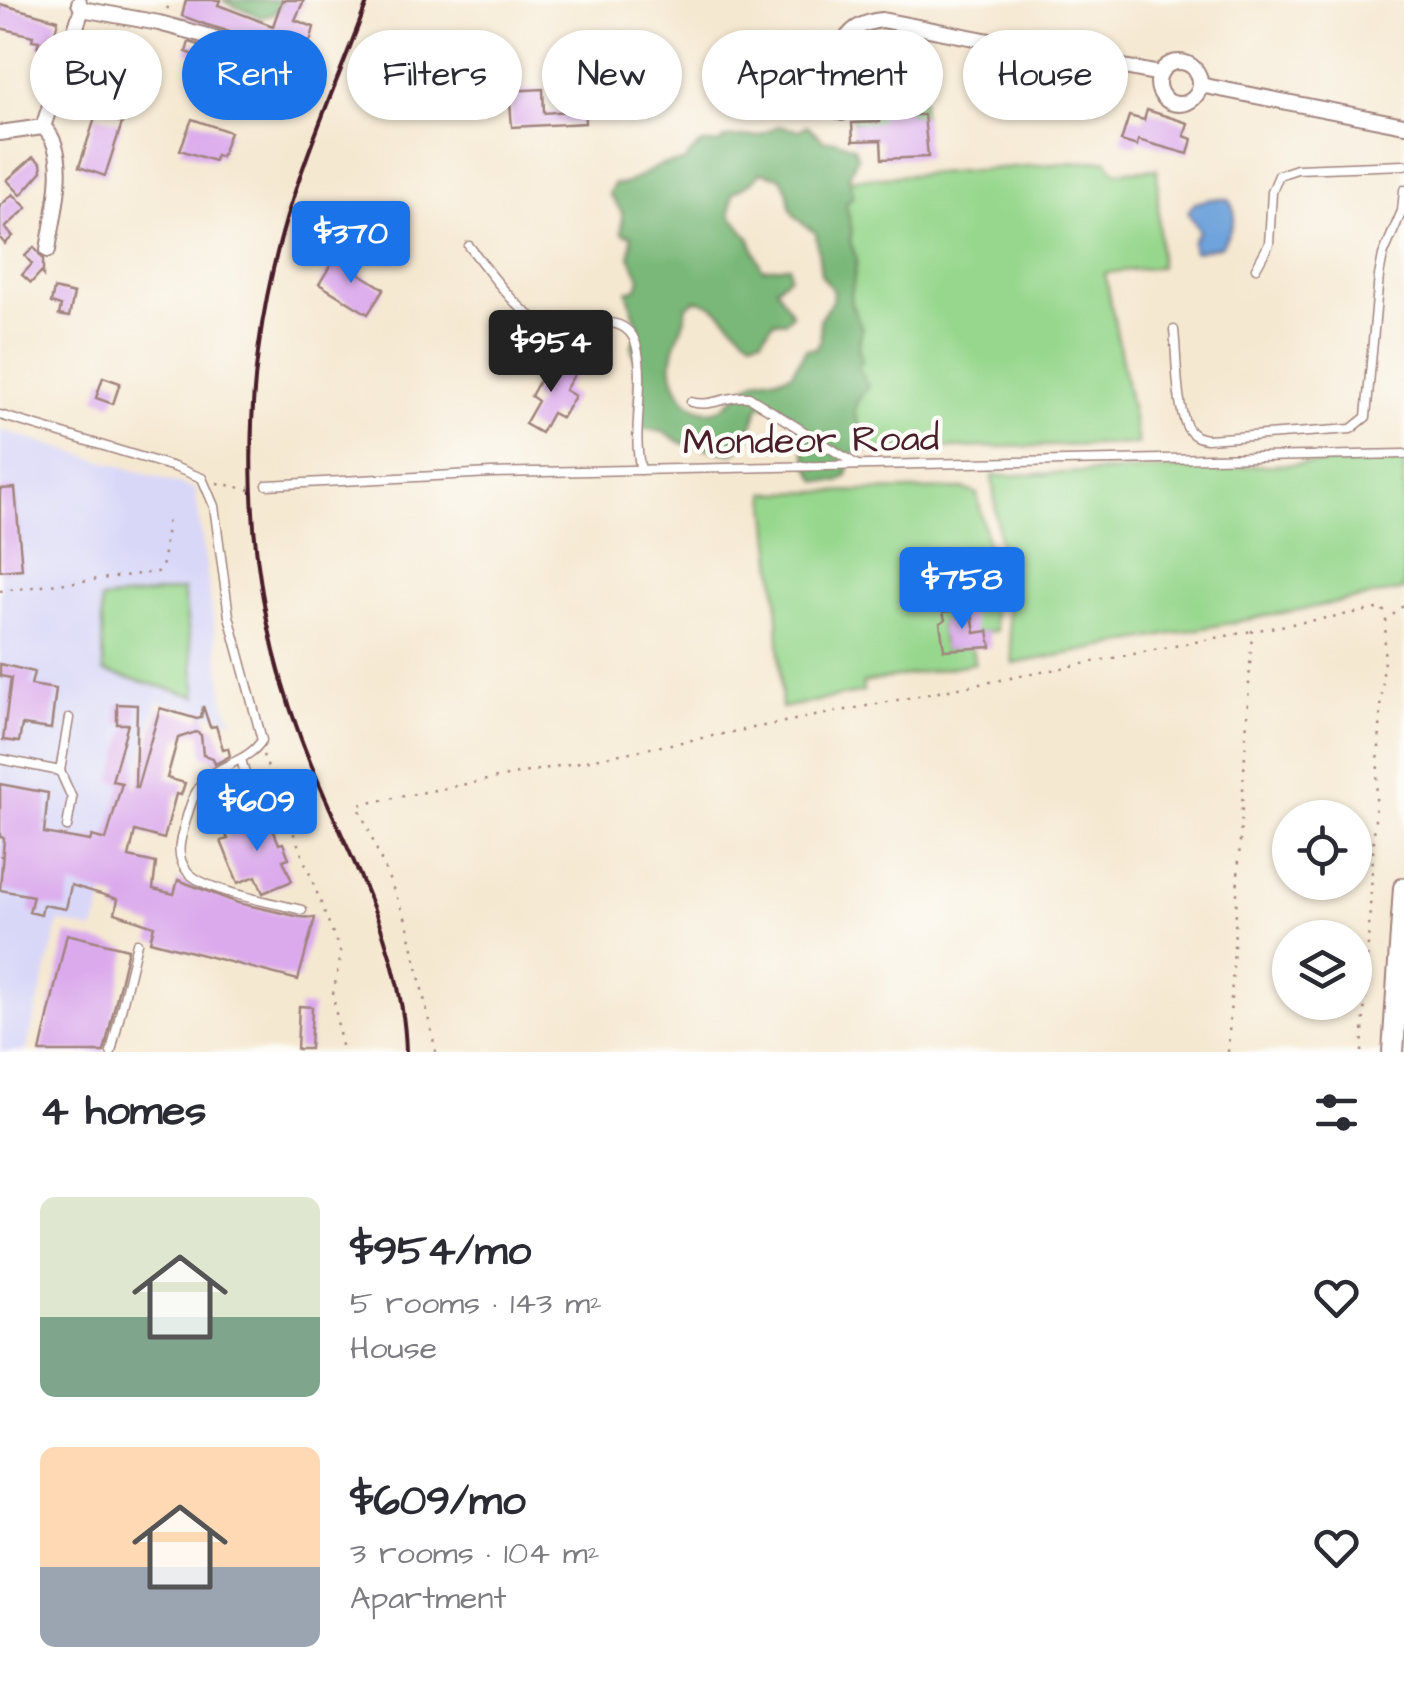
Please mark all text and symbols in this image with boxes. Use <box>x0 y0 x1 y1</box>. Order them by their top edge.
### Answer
chip: Buy <box>30 30 162 120</box>
chip: Rent <box>182 30 327 120</box>
chip: Filters <box>347 30 522 120</box>
chip: New <box>542 30 682 120</box>
chip: Apartment <box>702 30 943 120</box>
chip: House <box>963 30 1128 120</box>
pin: $370 <box>292 201 410 286</box>
text: $370 <box>314 211 388 256</box>
pin: $954 <box>492 310 610 395</box>
text: $954 <box>511 320 591 365</box>
street label: Mondeor Road <box>682 413 940 469</box>
pin: $758 <box>903 547 1021 632</box>
text: $758 <box>922 557 1002 602</box>
pin: $609 <box>198 769 316 854</box>
text: $609 <box>219 779 295 824</box>
map controls <box>1272 800 1372 1020</box>
button: locate <box>1272 800 1372 900</box>
button: layers <box>1272 920 1372 1020</box>
text: 4 homes <box>40 1083 206 1141</box>
icon: filters <box>1309 1085 1364 1140</box>
text: $954/mo <box>350 1223 531 1281</box>
icon: home <box>120 1237 240 1357</box>
icon: heart <box>1309 1270 1364 1325</box>
text: 5 rooms · 143 m² <box>350 1281 602 1326</box>
text: House <box>350 1326 437 1371</box>
text: $609/mo <box>350 1473 526 1531</box>
icon: home <box>120 1487 240 1607</box>
icon: heart <box>1309 1520 1364 1575</box>
text: 3 rooms · 104 m² <box>350 1531 600 1576</box>
text: Apartment <box>350 1576 506 1621</box>

